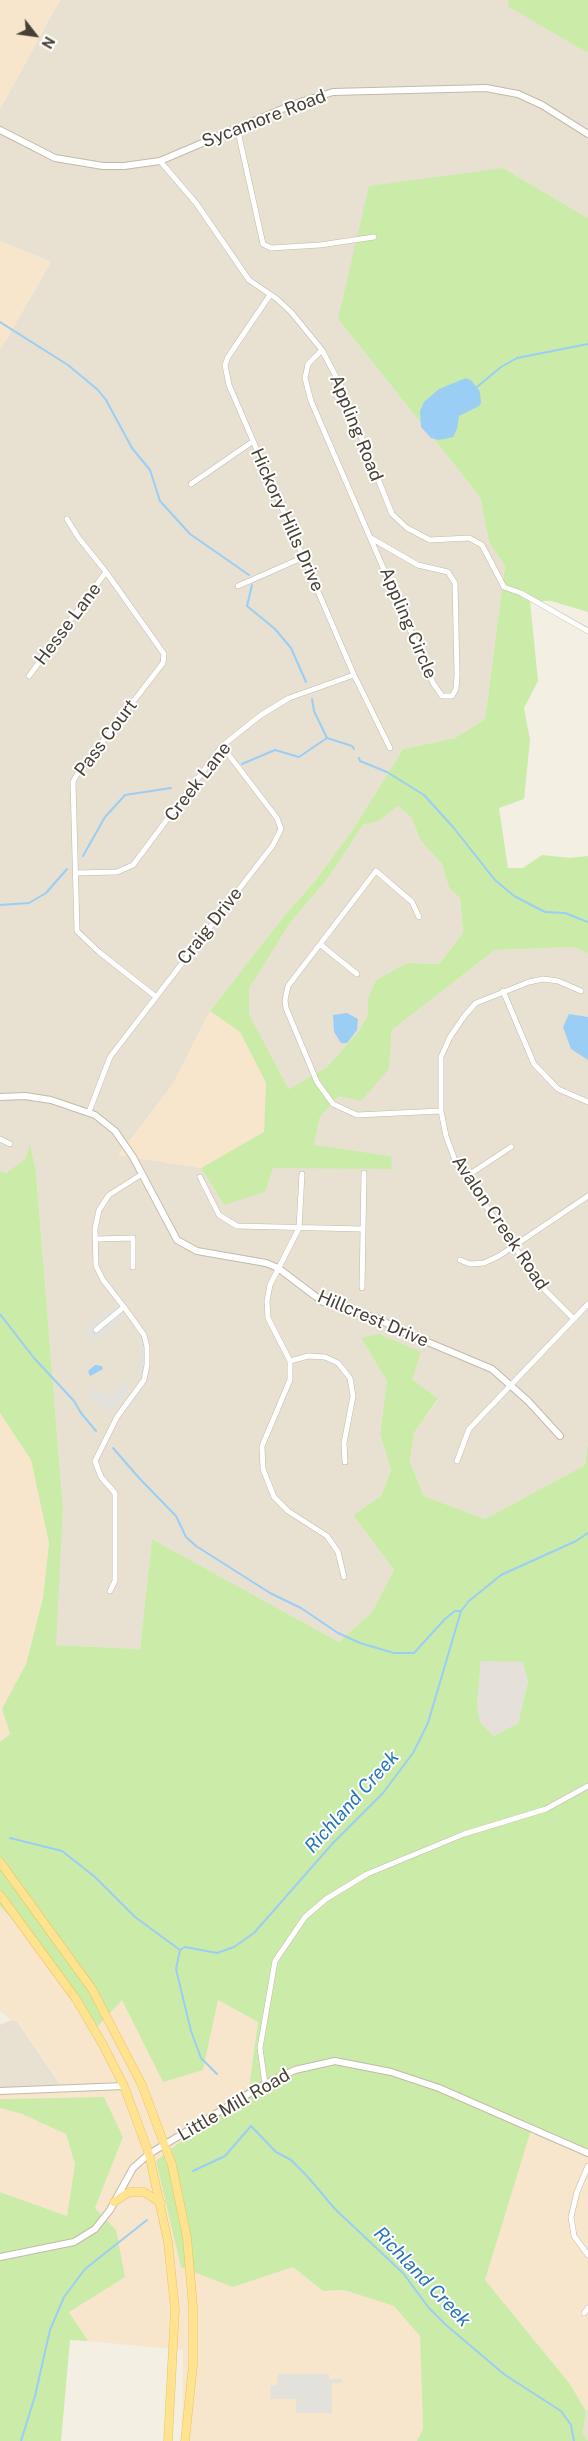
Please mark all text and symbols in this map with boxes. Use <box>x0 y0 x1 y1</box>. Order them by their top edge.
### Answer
north arrow <box>10 10 60 60</box>
text: N <box>38 34 58 51</box>
street label: Sycamore Road <box>199 85 329 153</box>
street label: Appling Road <box>325 372 387 484</box>
street label: Hickory Hills Drive <box>246 445 328 595</box>
street label: Appling Circle <box>375 564 441 682</box>
street label: Hesse Lane <box>30 579 106 669</box>
street label: Pass Court <box>70 695 142 781</box>
street label: Creek Lane <box>160 738 236 826</box>
street label: Craig Drive <box>173 883 247 969</box>
street label: Avalon Creek Road <box>447 1152 553 1294</box>
street label: Hillcrest Drive <box>314 1286 432 1352</box>
water label: Richland Creek <box>300 1746 404 1858</box>
street label: Little Mill Road <box>174 2064 294 2146</box>
water label: Richland Creek <box>369 2222 475 2332</box>

